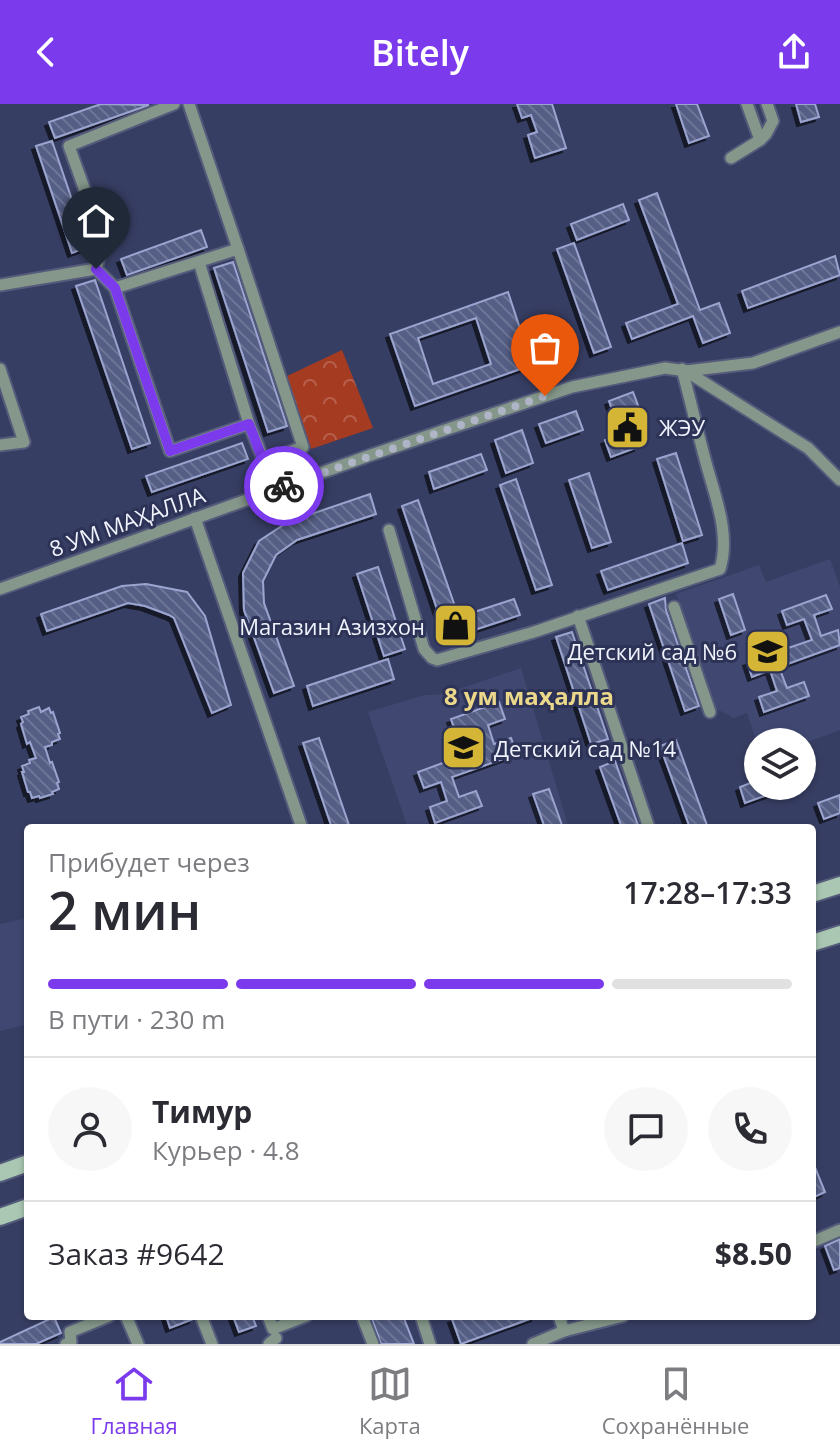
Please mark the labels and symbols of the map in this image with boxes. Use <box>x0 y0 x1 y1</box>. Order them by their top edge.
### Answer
pin <box>62 187 130 269</box>
pin <box>511 314 579 396</box>
public building icon: ЖЭУ <box>604 403 652 451</box>
place label: ЖЭУ <box>659 412 705 442</box>
courier <box>244 446 324 526</box>
street label: 8 УМ МАҲАЛЛА <box>45 479 209 563</box>
shop icon: Магазин Азизхон <box>432 602 480 650</box>
place label: Магазин Азизхон <box>239 611 425 641</box>
school or university icon: Детский сад №6 <box>744 627 792 675</box>
place label: Детский сад №6 <box>568 636 737 666</box>
district label: 8 ум маҳалла <box>444 679 614 712</box>
school or university icon: Детский сад №14 <box>439 724 487 772</box>
place label: Детский сад №14 <box>494 733 676 763</box>

